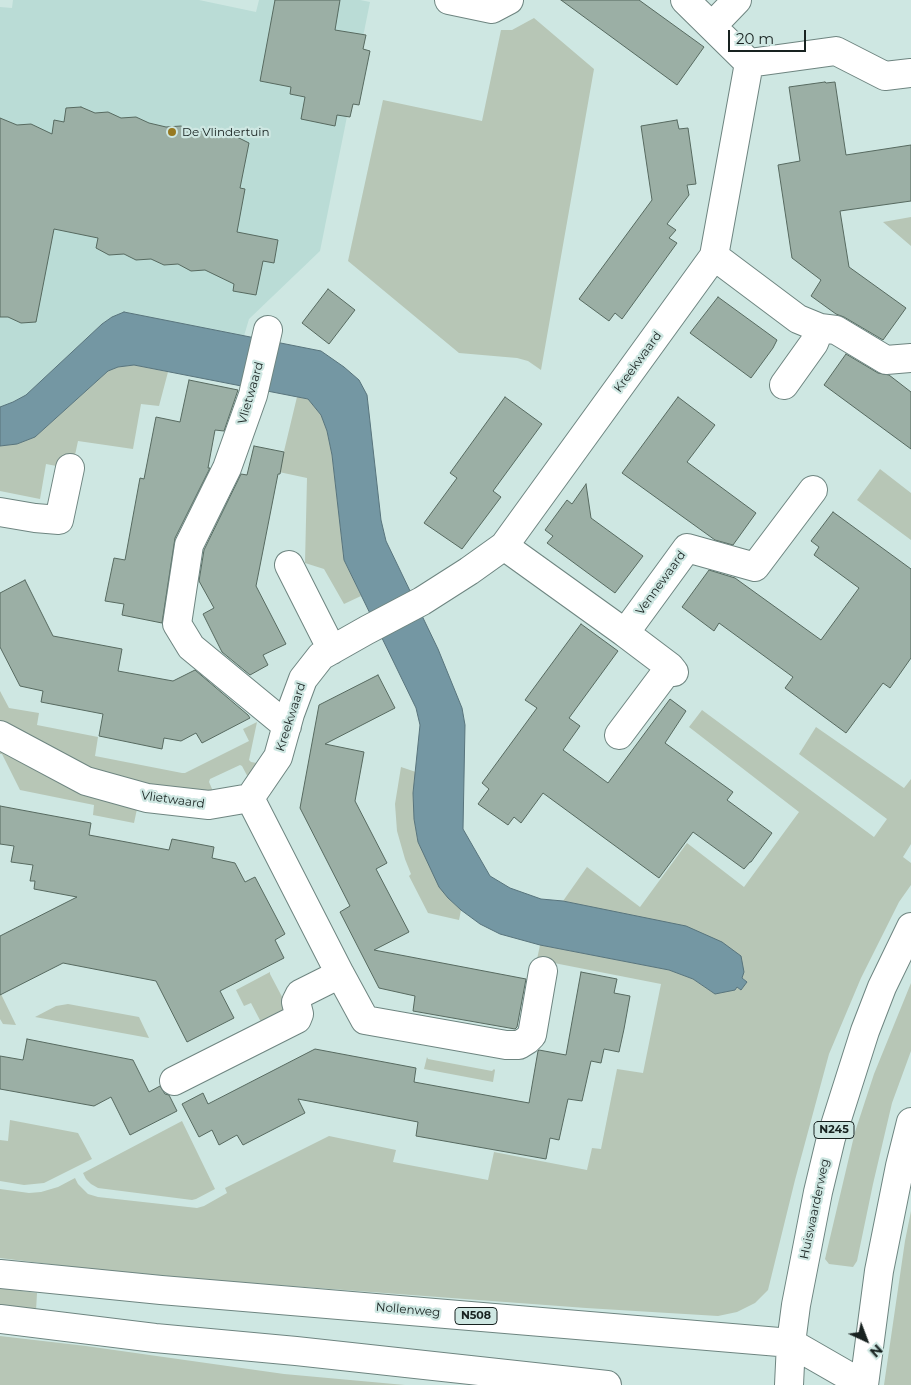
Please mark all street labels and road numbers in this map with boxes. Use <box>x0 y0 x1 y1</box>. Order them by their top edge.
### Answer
street label: Kreekwaard <box>611 329 665 395</box>
street label: Vlietwaard <box>235 360 267 426</box>
street label: Vennewaard <box>633 548 689 618</box>
street label: Kreekwaard <box>273 681 309 753</box>
street label: Vlietwaard <box>140 788 206 812</box>
road number: N245 <box>814 1122 854 1138</box>
street label: Huiswaarderweg <box>797 1158 833 1260</box>
street label: Nollenweg <box>375 1300 441 1320</box>
road number: N508 <box>455 1308 497 1324</box>

